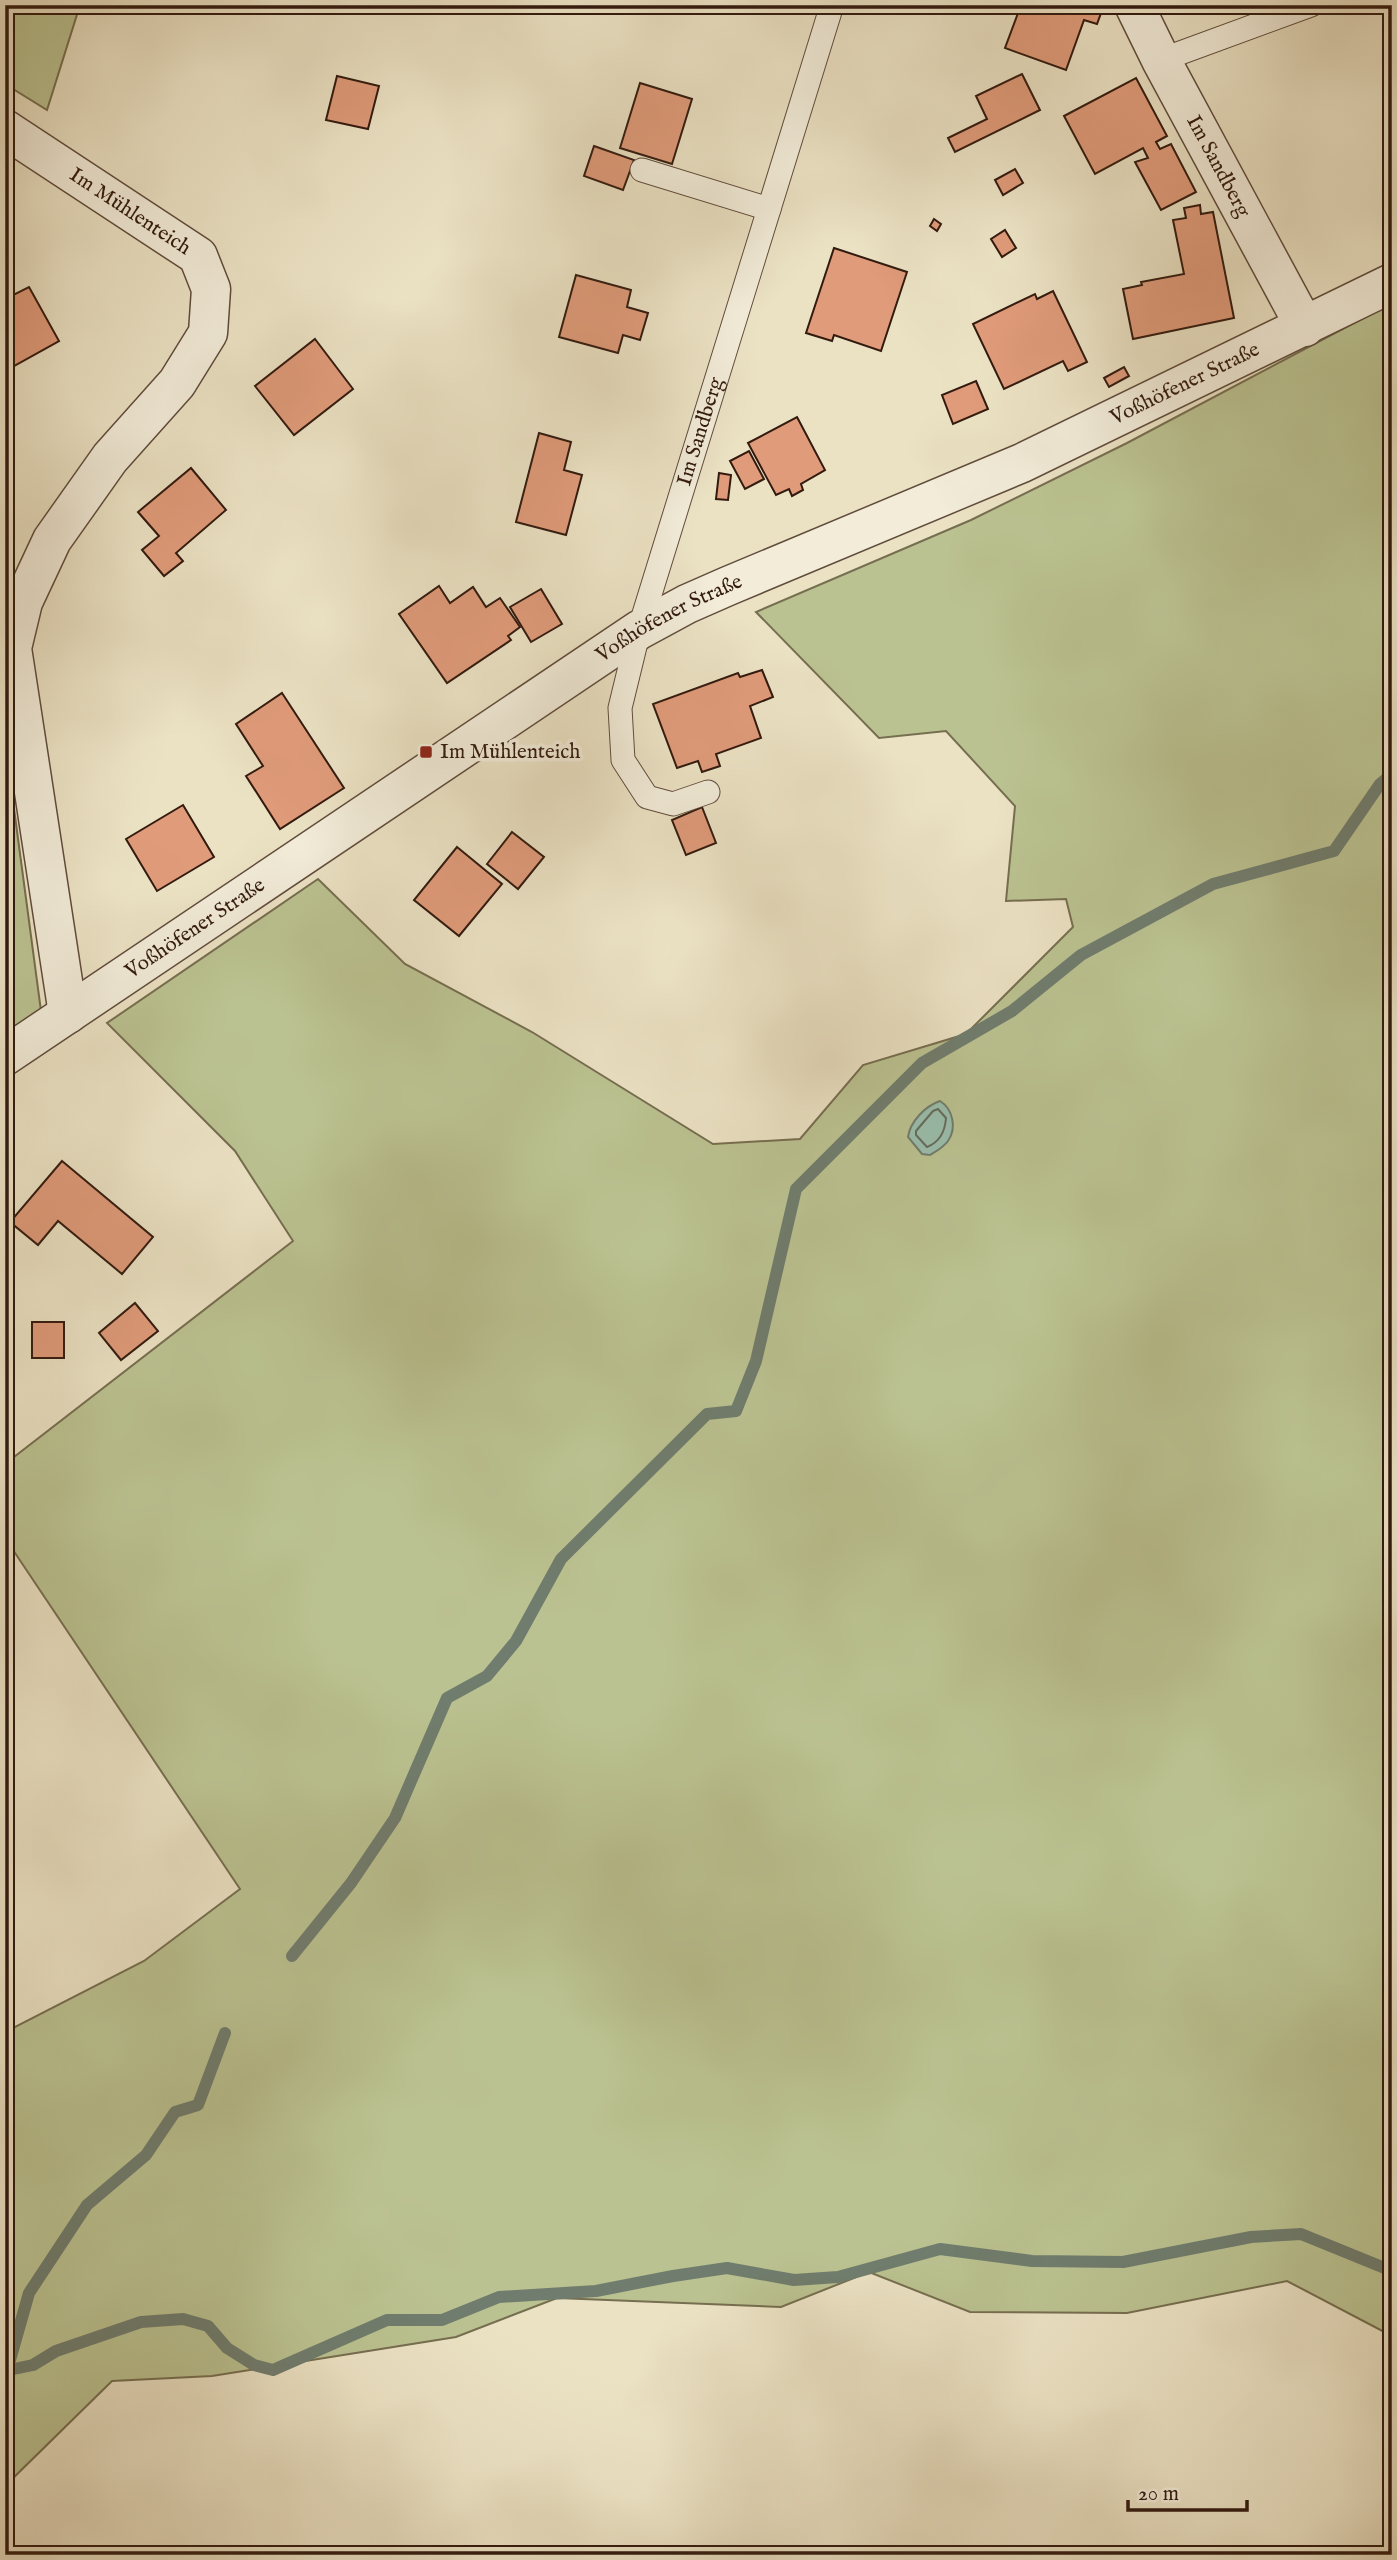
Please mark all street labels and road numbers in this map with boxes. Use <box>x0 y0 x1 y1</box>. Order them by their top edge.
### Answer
street label: Im Sandberg <box>1180 111 1257 223</box>
street label: Im Mühlenteich <box>64 162 196 261</box>
street label: Voßhöfener Straße <box>1105 336 1264 432</box>
street label: Im Sandberg <box>671 374 730 489</box>
street label: Voßhöfener Straße <box>590 568 747 669</box>
street label: Voßhöfener Straße <box>119 871 270 985</box>

